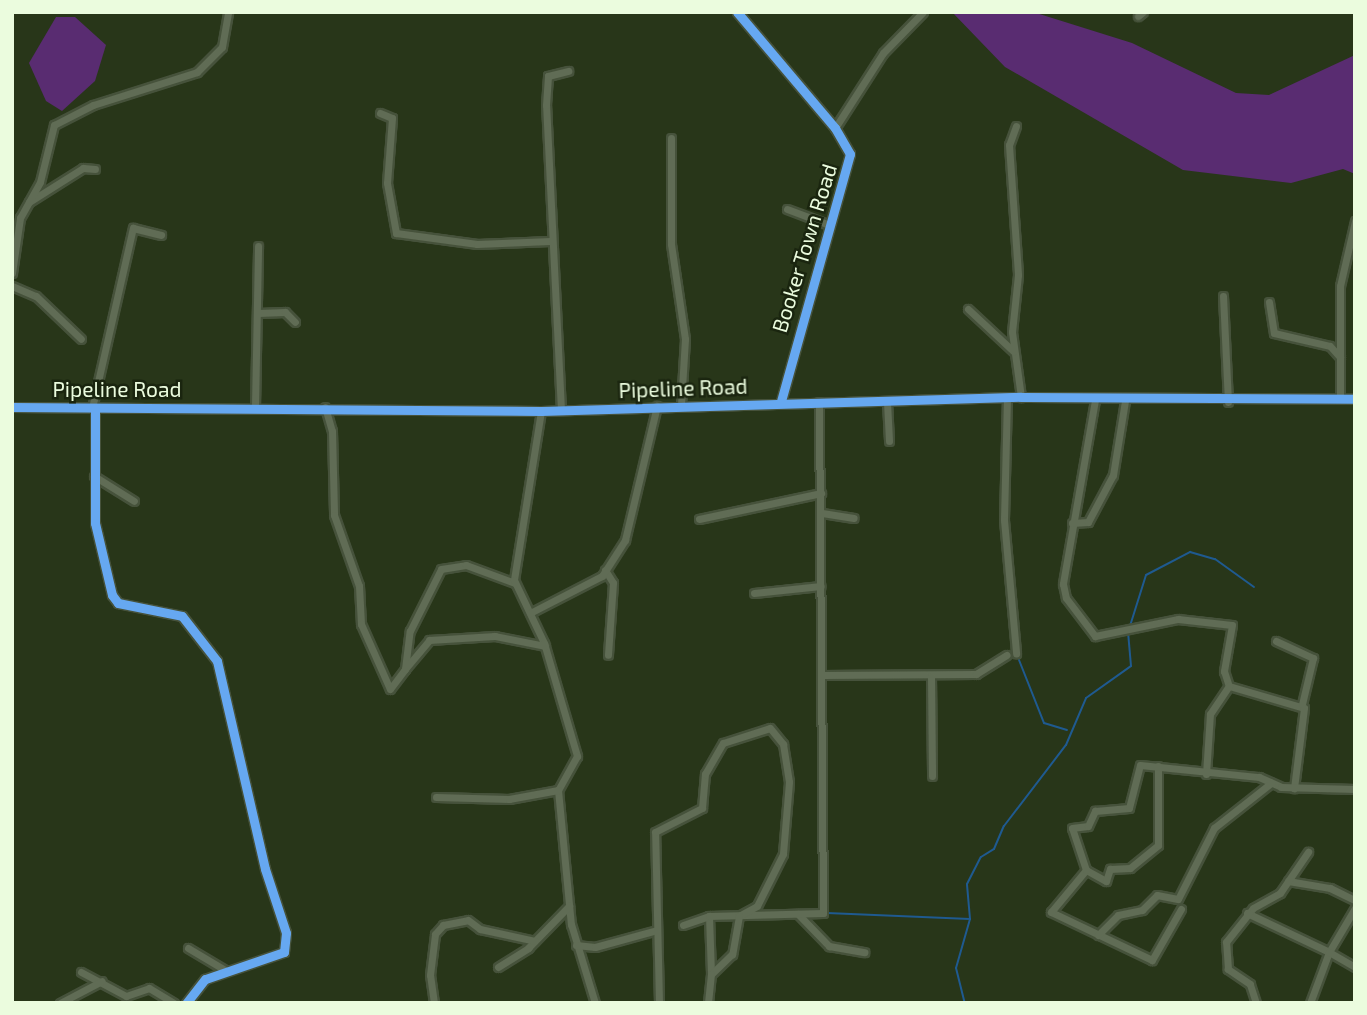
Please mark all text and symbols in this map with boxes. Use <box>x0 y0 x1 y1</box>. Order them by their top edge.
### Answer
street label: Booker Town Road <box>766 160 842 336</box>
street label: Pipeline Road <box>618 373 748 403</box>
street label: Pipeline Road <box>52 376 182 402</box>

